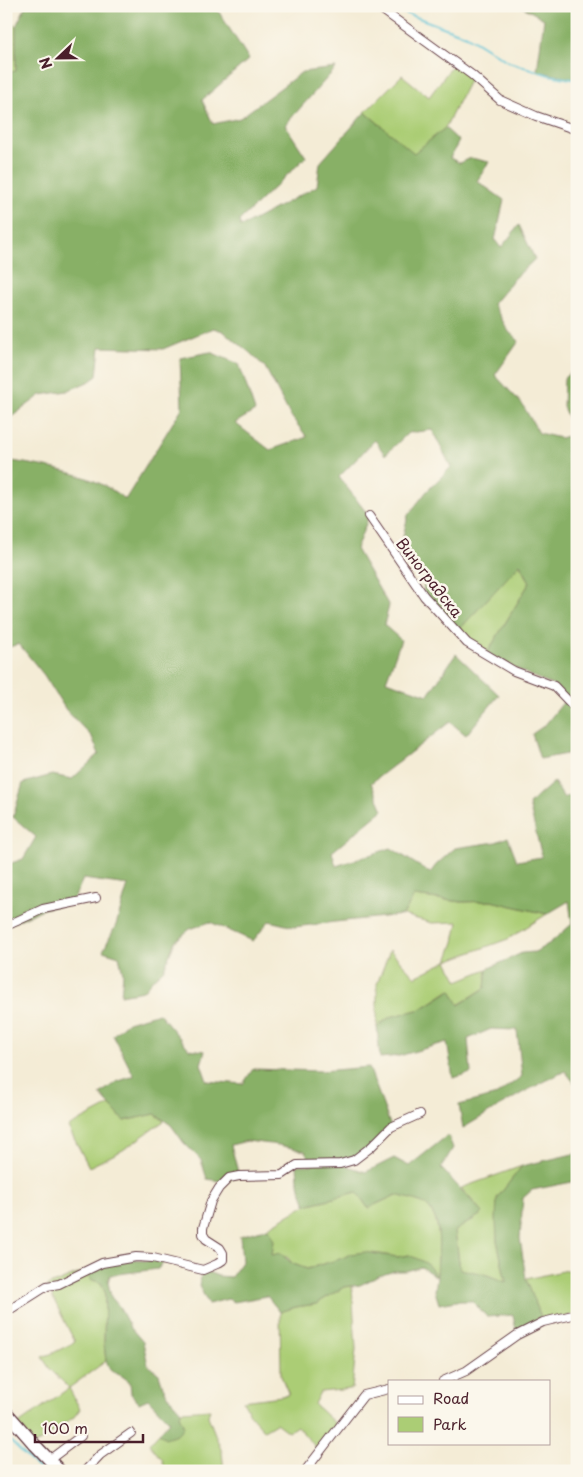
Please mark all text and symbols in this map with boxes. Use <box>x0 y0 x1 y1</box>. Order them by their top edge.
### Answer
north arrow <box>32 32 82 82</box>
text: N <box>34 54 57 72</box>
street label: Виноградска <box>391 532 469 622</box>
legend <box>388 1380 550 1444</box>
text: Road <box>433 1386 469 1409</box>
scale bar <box>35 1412 142 1444</box>
text: Park <box>433 1412 467 1435</box>
text: 100 m <box>42 1416 88 1439</box>

